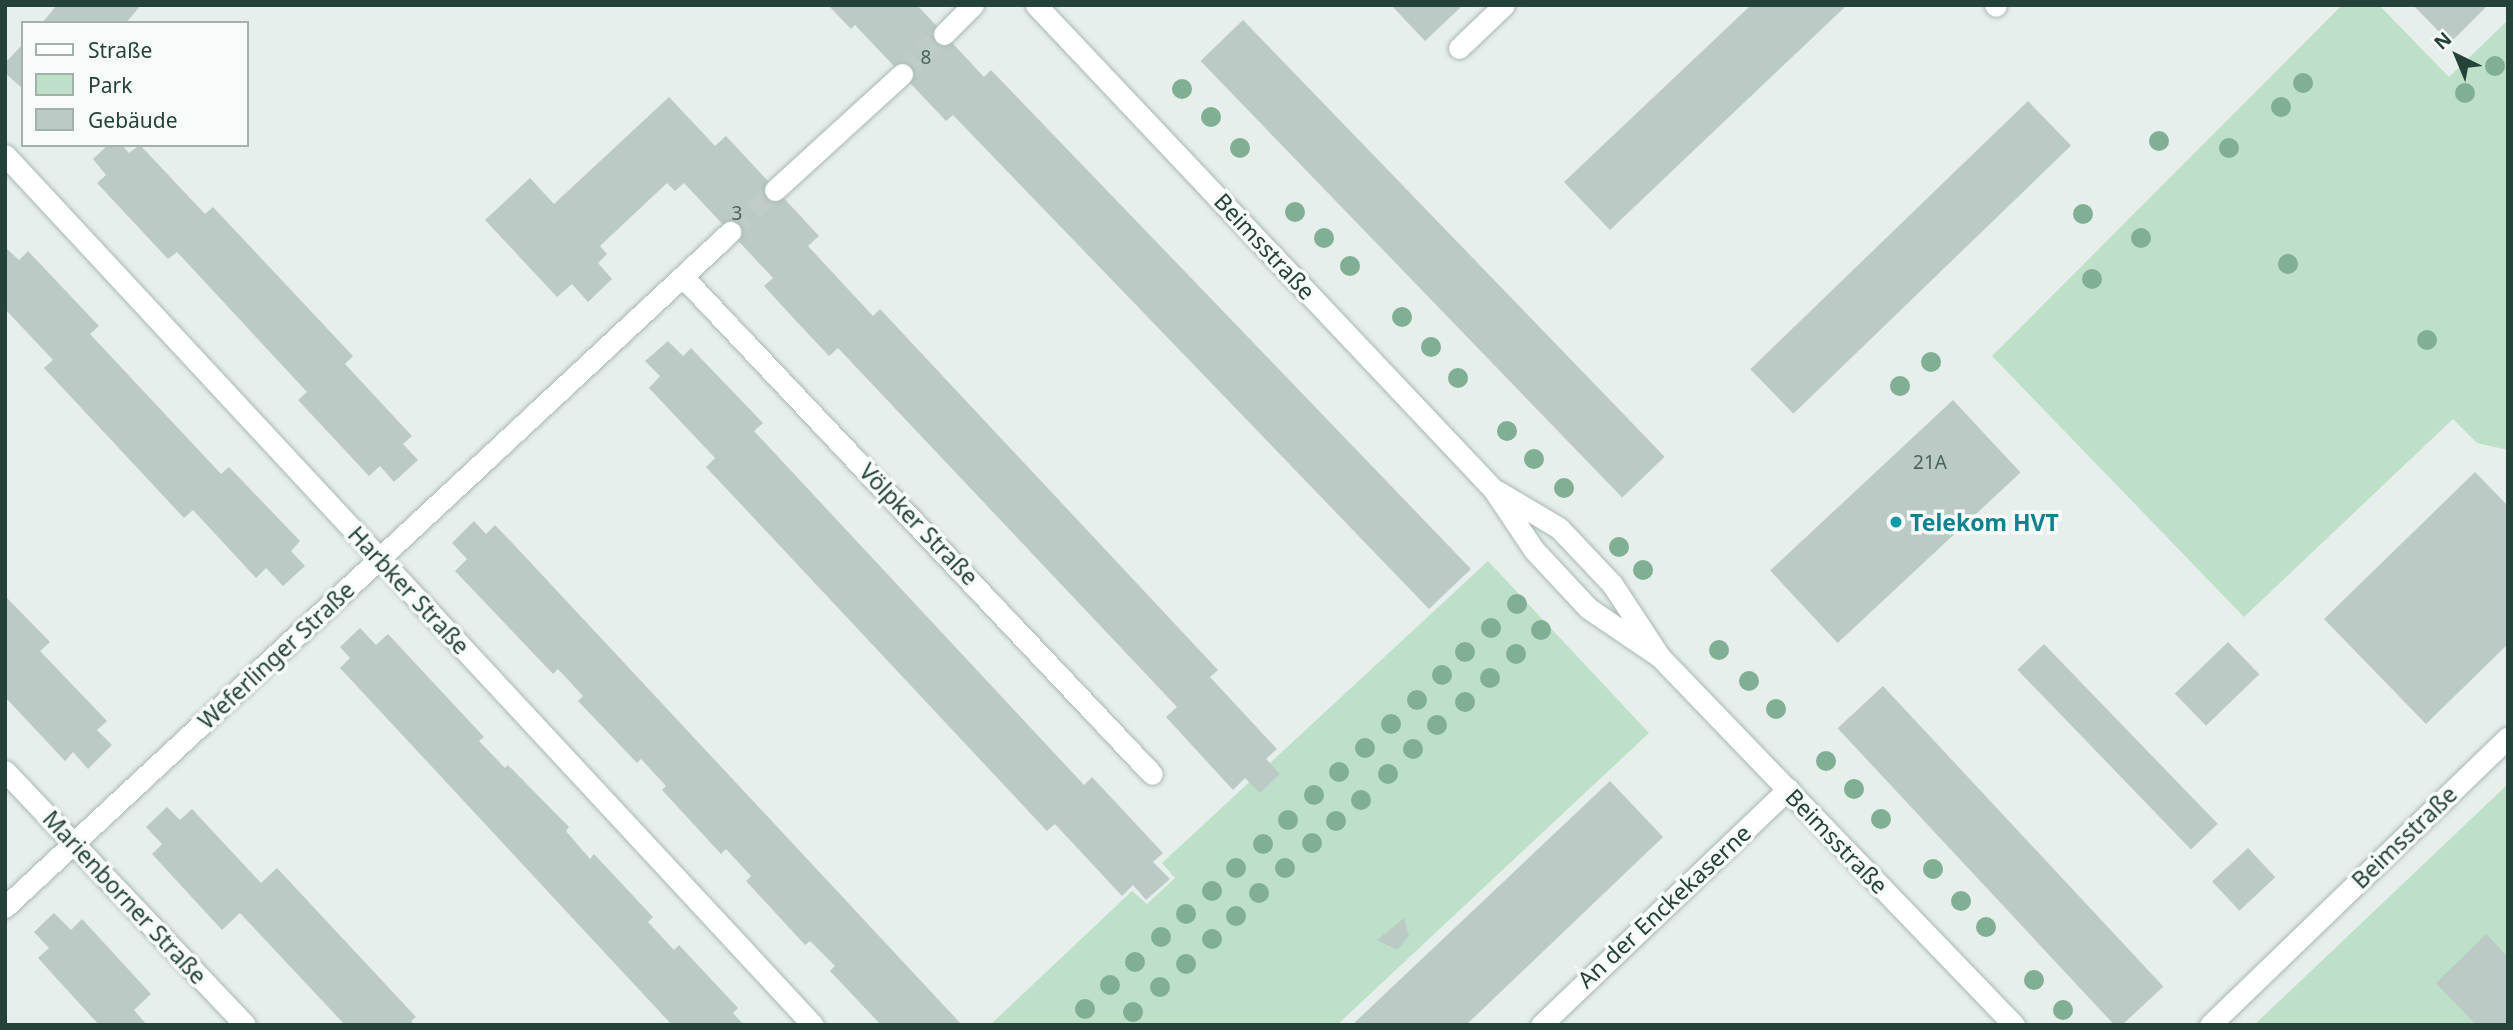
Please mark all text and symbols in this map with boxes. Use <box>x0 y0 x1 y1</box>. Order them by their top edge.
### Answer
legend <box>21 21 248 147</box>
north arrow <box>2422 21 2492 91</box>
text: N <box>2428 26 2457 55</box>
text: Straße <box>88 36 152 64</box>
house number: 8 <box>921 47 931 69</box>
text: Park <box>88 71 132 99</box>
text: Gebäude <box>88 106 178 134</box>
street label: Beimsstraße <box>1209 187 1321 305</box>
house number: 3 <box>732 203 742 225</box>
house number: 21A <box>1913 452 1947 474</box>
street label: Völpker Straße <box>854 457 984 591</box>
place label: Telekom HVT <box>1910 508 2059 536</box>
marker: Telekom HVT <box>1888 514 1904 530</box>
street label: Harbker Straße <box>343 520 475 660</box>
street label: Weferlinger Straße <box>192 576 360 734</box>
street label: Beimsstraße <box>2346 780 2462 894</box>
street label: Beimsstraße <box>1780 783 1894 899</box>
street label: Marienborner Straße <box>38 805 212 989</box>
street label: An der Enckekaserne <box>1572 819 1756 993</box>

